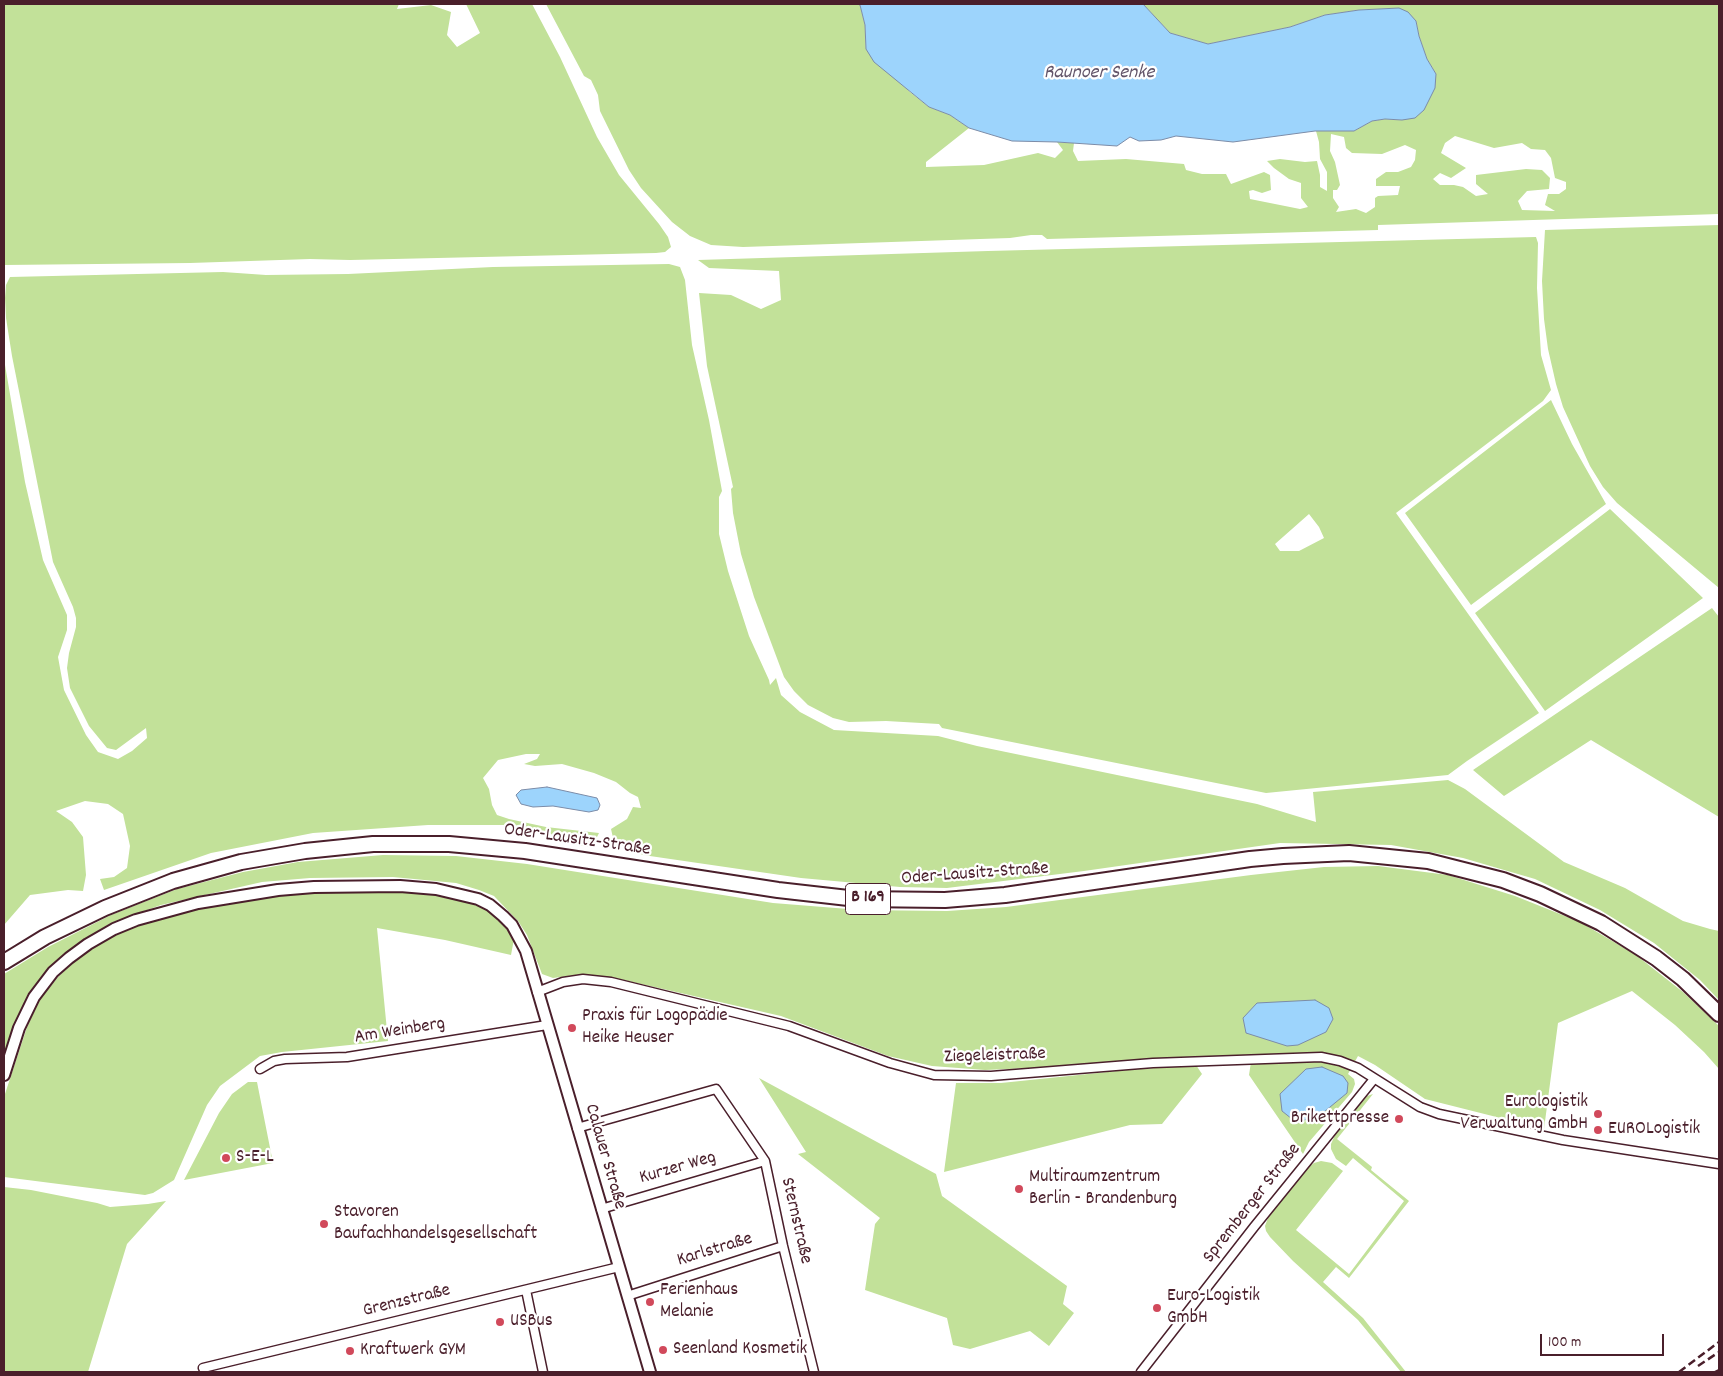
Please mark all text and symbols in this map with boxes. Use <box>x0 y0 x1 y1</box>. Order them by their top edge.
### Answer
water label: Raunoer Senke <box>1044 62 1154 86</box>
street label: Oder-Lausitz-Straße <box>502 819 652 863</box>
street label: Oder-Lausitz-Straße <box>901 858 1049 892</box>
road number: B 169 <box>846 884 890 914</box>
place label: Praxis für Logopädie Heike Heuser <box>582 1006 728 1050</box>
street label: Am Weinberg <box>353 1014 447 1050</box>
marker: Praxis für Logopädie Heike Heuser <box>566 1022 578 1034</box>
street label: Ziegeleistraße <box>944 1044 1046 1070</box>
place label: Eurologistik Verwaltung GmbH <box>1461 1092 1588 1136</box>
street label: Calauer Straße <box>578 1102 630 1212</box>
place label: Brikettpresse <box>1291 1108 1389 1130</box>
marker: Eurologistik Verwaltung GmbH <box>1592 1108 1604 1120</box>
marker: Brikettpresse <box>1393 1113 1405 1125</box>
place label: EUROLogistik <box>1608 1119 1700 1141</box>
marker: EUROLogistik <box>1592 1124 1604 1136</box>
street label: Spremberger Straße <box>1199 1139 1307 1269</box>
place label: S-E-L <box>236 1147 274 1169</box>
street label: Kurzer Weg <box>637 1147 719 1191</box>
marker: S-E-L <box>220 1152 232 1164</box>
place label: Multiraumzentrum Berlin - Brandenburg <box>1029 1167 1177 1211</box>
street label: Sternstraße <box>774 1176 816 1266</box>
marker: Multiraumzentrum Berlin - Brandenburg <box>1013 1183 1025 1195</box>
place label: Stavoren Baufachhandelsgesellschaft <box>334 1202 537 1246</box>
marker: Stavoren Baufachhandelsgesellschaft <box>318 1218 330 1230</box>
street label: Karlstraße <box>675 1229 755 1273</box>
street label: Grenzstraße <box>361 1280 453 1324</box>
place label: Ferienhaus Melanie <box>660 1280 738 1324</box>
place label: Euro-Logistik GmbH <box>1167 1286 1260 1330</box>
marker: Ferienhaus Melanie <box>644 1296 656 1308</box>
marker: Euro-Logistik GmbH <box>1151 1302 1163 1314</box>
place label: USBus <box>510 1311 553 1333</box>
marker: USBus <box>494 1316 506 1328</box>
scale bar <box>1543 1324 1667 1356</box>
text: 100 m <box>1548 1332 1581 1354</box>
place label: Seenland Kosmetik <box>673 1339 807 1361</box>
place label: Kraftwerk GYM <box>360 1340 466 1362</box>
marker: Seenland Kosmetik <box>657 1344 669 1356</box>
marker: Kraftwerk GYM <box>344 1345 356 1357</box>

